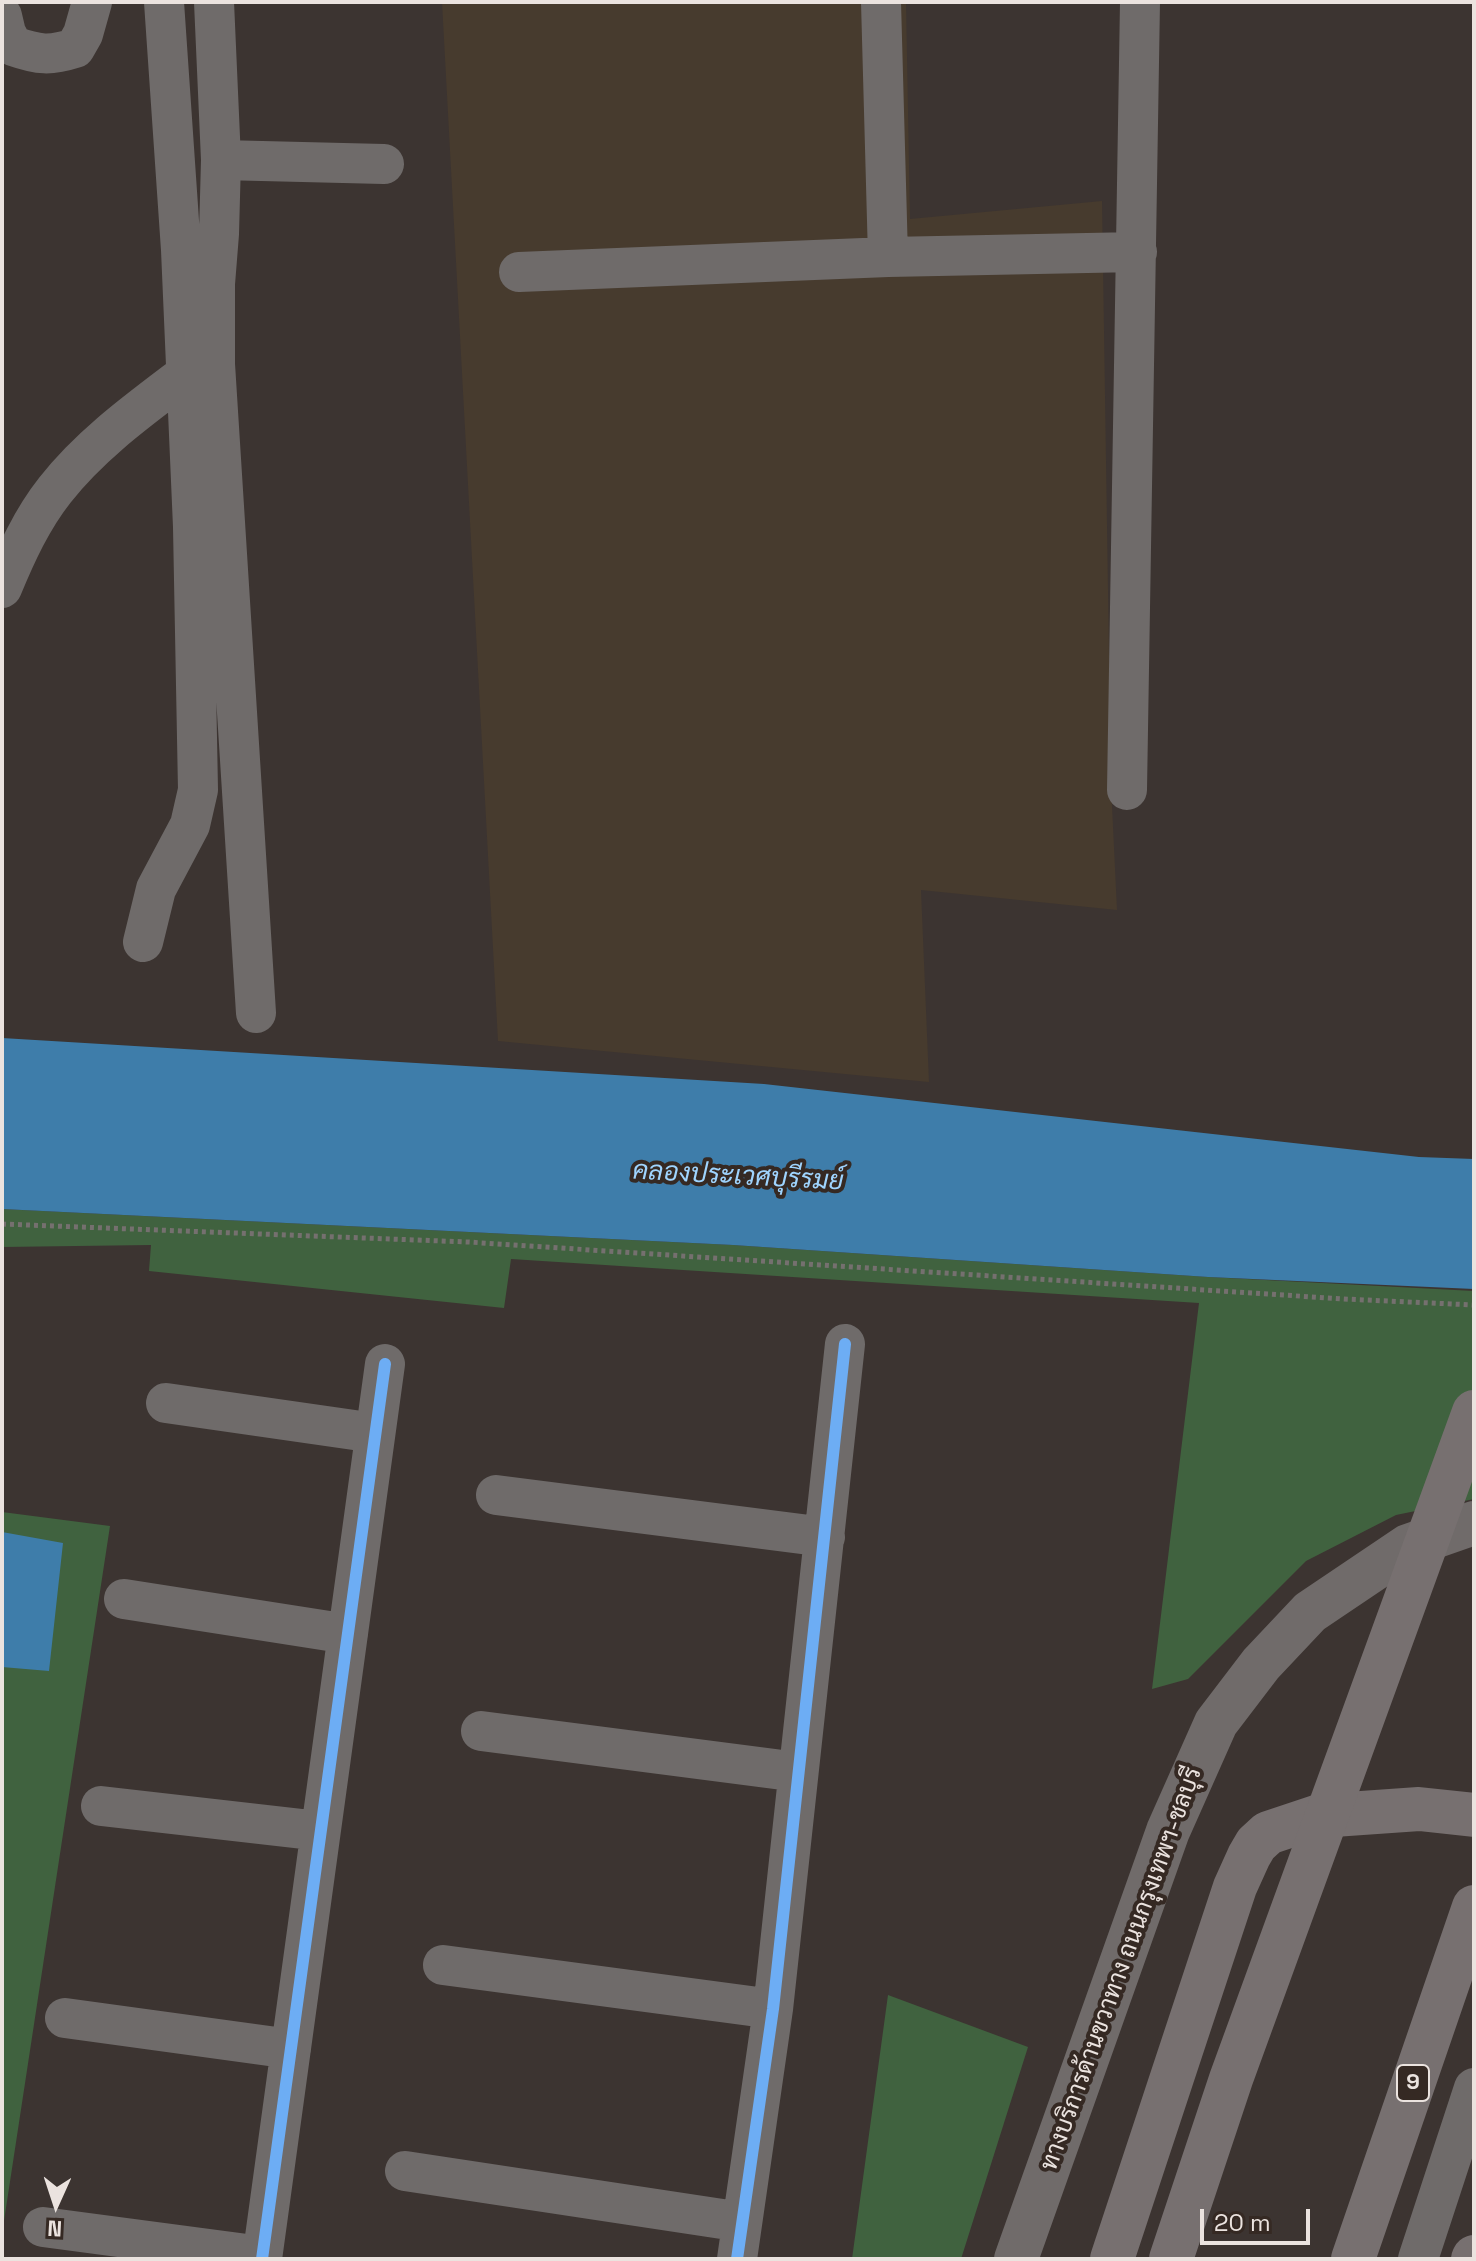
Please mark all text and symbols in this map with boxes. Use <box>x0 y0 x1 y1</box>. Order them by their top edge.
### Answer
water label: คลองประเวศบุรีรมย์ <box>632 1156 844 1198</box>
street label: ทางบริการด้านขวาทาง ถนนกรุงเทพฯ-ชลบุรี <box>1035 1763 1209 2175</box>
road number: 9 <box>1397 2065 1429 2101</box>
north arrow <box>16 2165 96 2245</box>
scale bar <box>1204 2193 1314 2243</box>
text: 20 m <box>1214 2207 1271 2238</box>
text: N <box>47 2215 63 2243</box>

